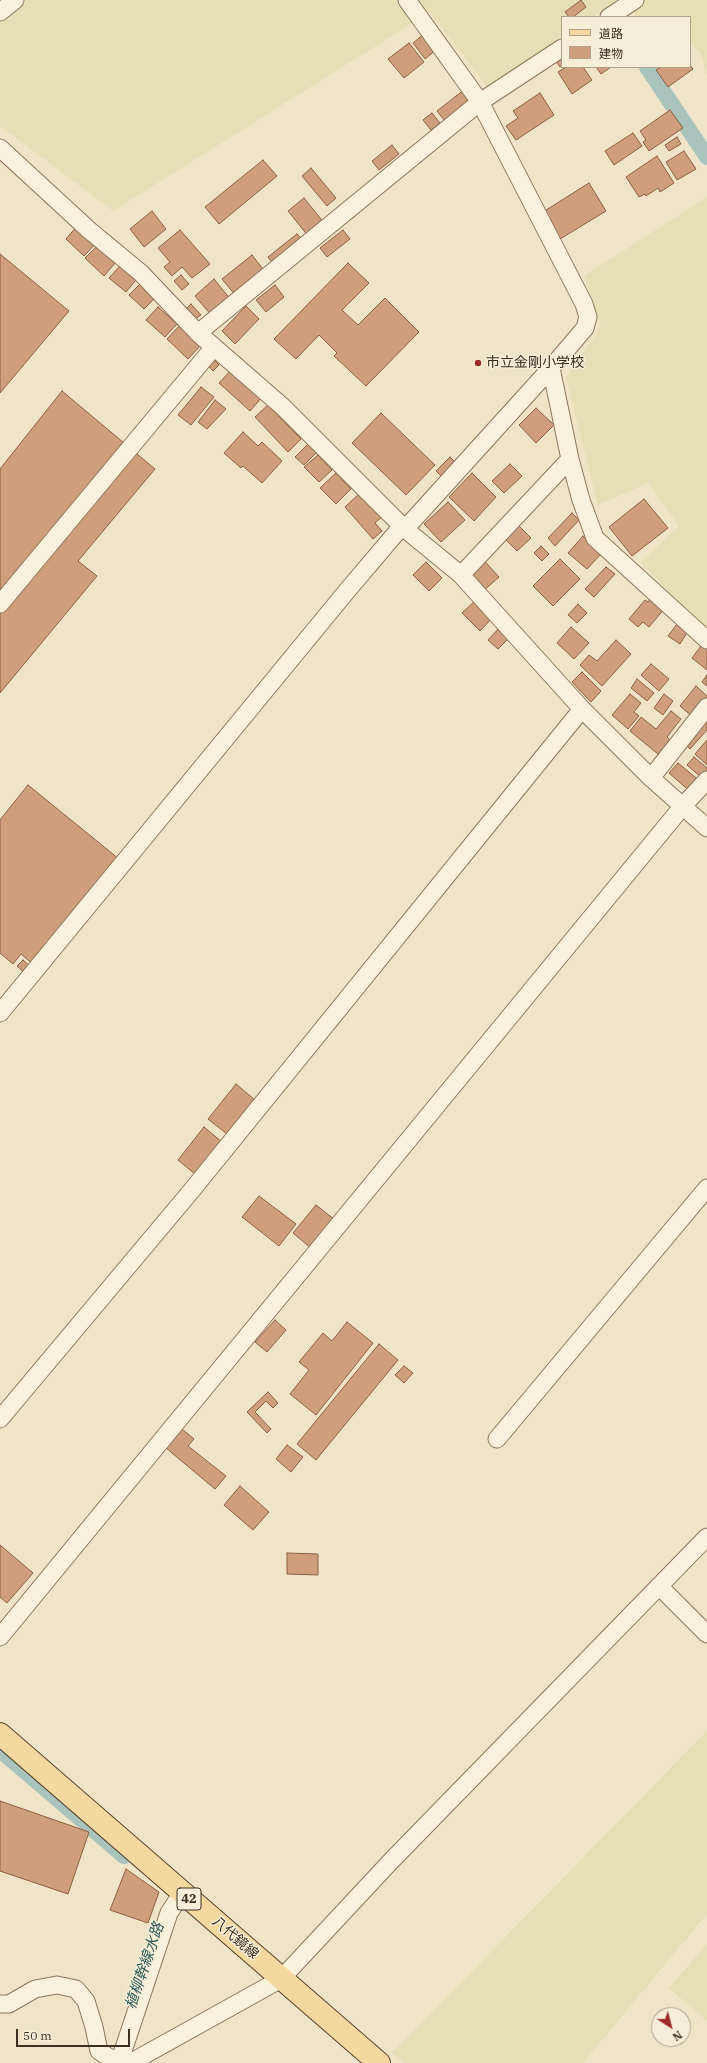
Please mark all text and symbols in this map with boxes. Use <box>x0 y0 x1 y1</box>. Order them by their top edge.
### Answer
legend <box>561 16 691 68</box>
text: 道路 <box>599 26 623 41</box>
text: 建物 <box>599 46 623 61</box>
place label: 市立金剛小学校 <box>486 355 584 371</box>
marker: 市立金剛小学校 <box>473 358 483 368</box>
road number: 42 <box>177 1888 201 1910</box>
street label: 八代鏡線 <box>208 1913 262 1963</box>
water label: 植柳幹線水路 <box>122 1921 168 2011</box>
north arrow <box>651 2007 691 2047</box>
scale bar <box>18 2021 132 2047</box>
text: 50 m <box>23 2028 52 2043</box>
text: N <box>670 2028 685 2044</box>

